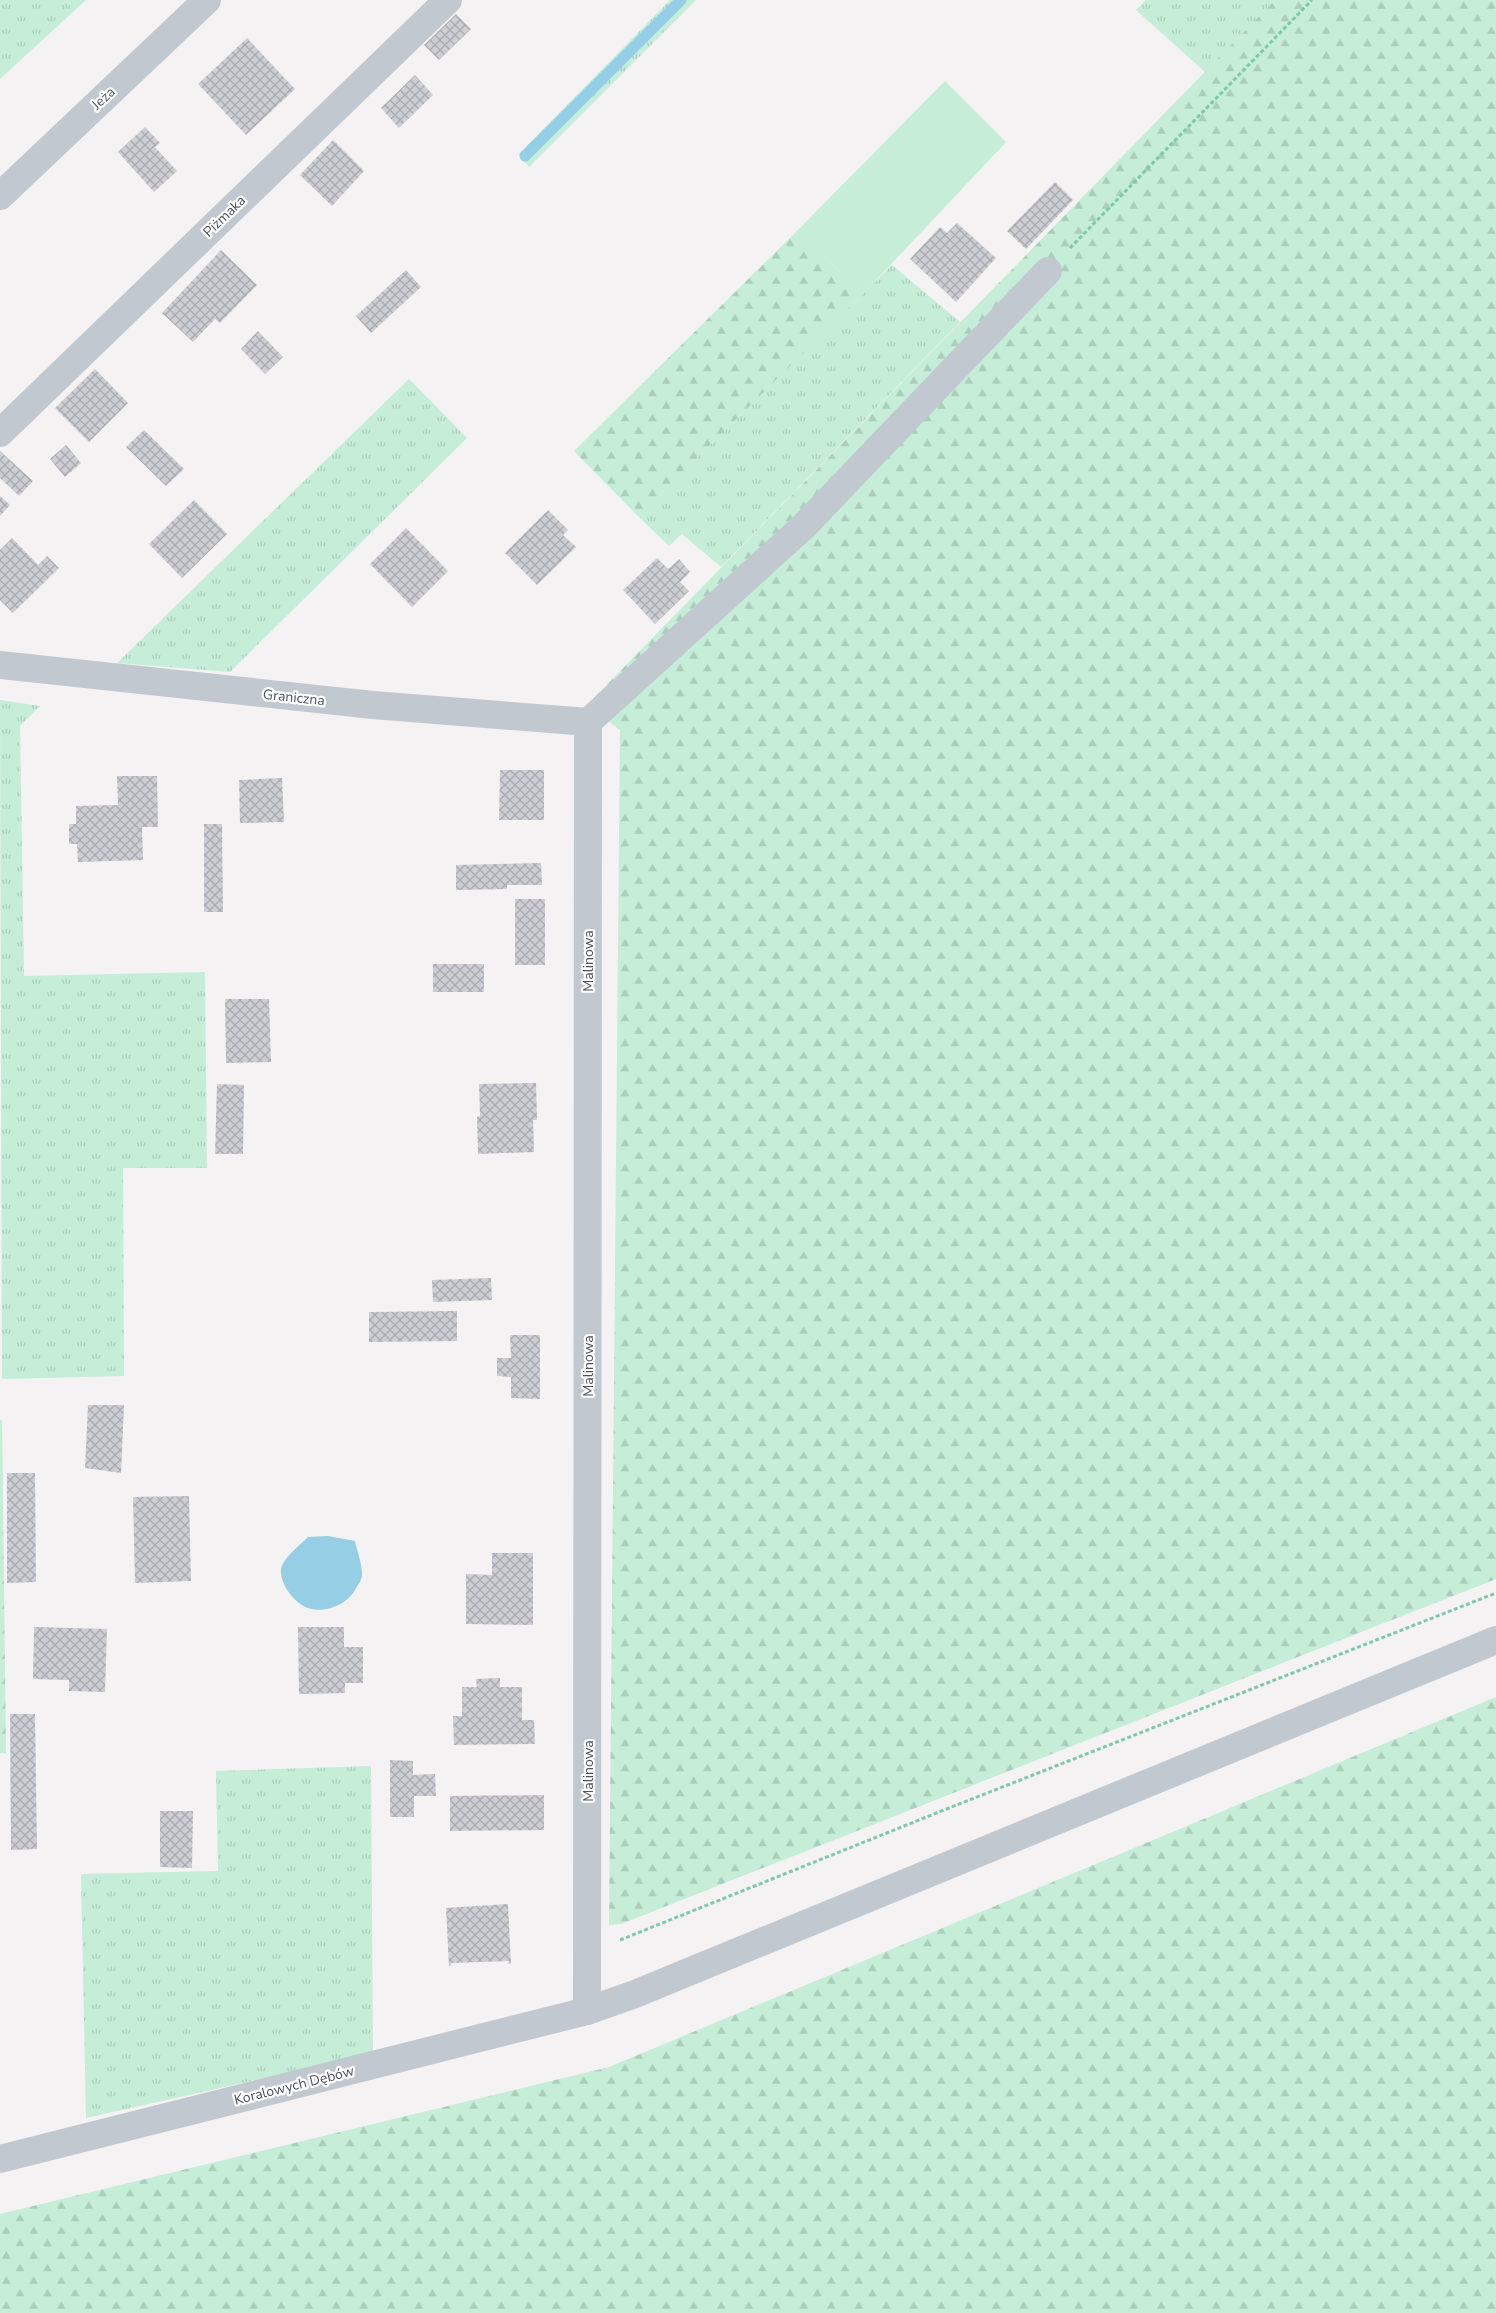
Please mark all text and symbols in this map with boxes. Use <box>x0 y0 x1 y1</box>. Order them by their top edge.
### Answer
street label: Jeża <box>87 83 119 115</box>
street label: Piżmaka <box>199 191 250 241</box>
street label: Graniczna <box>262 685 326 710</box>
street label: Malinowa <box>579 930 598 992</box>
street label: Malinowa <box>579 1335 598 1397</box>
street label: Malinowa <box>579 1740 598 1802</box>
street label: Koralowych Dębów <box>232 2061 356 2110</box>

